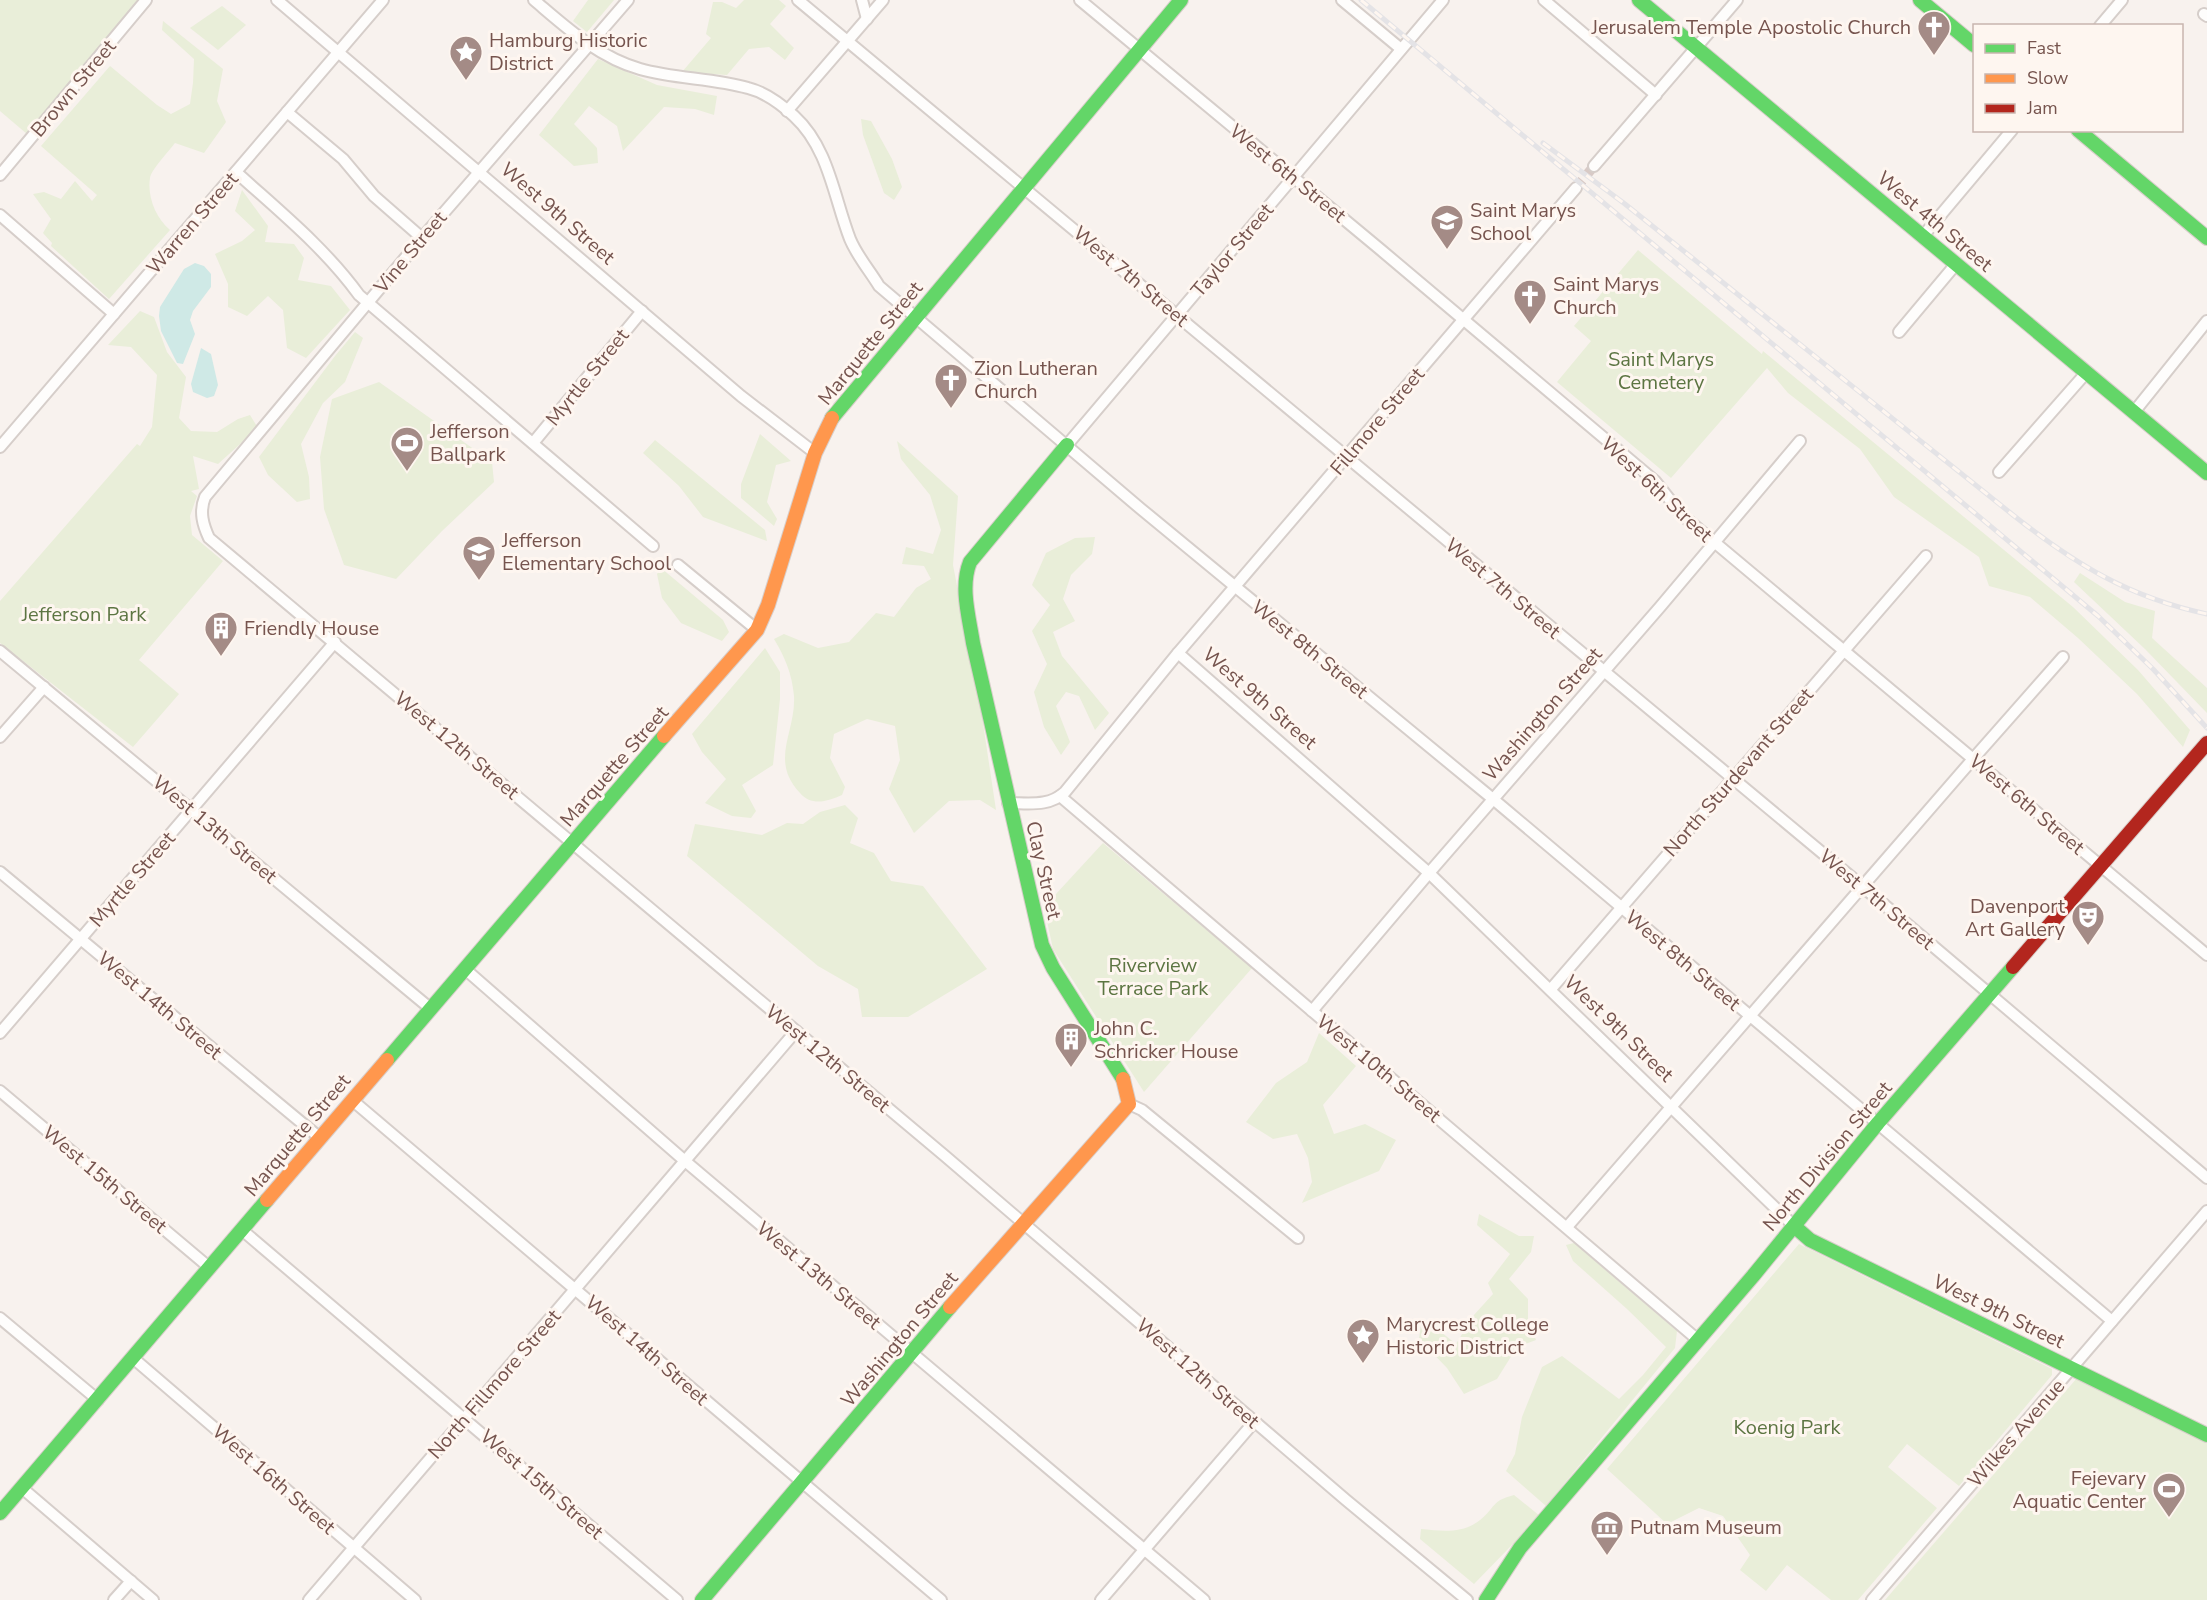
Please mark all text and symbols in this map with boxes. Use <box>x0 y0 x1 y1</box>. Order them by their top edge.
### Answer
church icon: Jerusalem Temple Apostolic Church <box>1916 9 1952 56</box>
place label: Jerusalem Temple Apostolic Church <box>1590 14 1911 41</box>
legend <box>1973 24 2183 132</box>
place label: Hamburg Historic District <box>489 27 647 77</box>
street label: Brown Street <box>25 33 123 143</box>
place icon: Hamburg Historic District <box>448 34 484 81</box>
text: Fast <box>2027 36 2062 60</box>
text: Slow <box>2027 66 2068 90</box>
text: Jam <box>2026 96 2058 120</box>
street label: West 6th Street <box>1224 118 1353 230</box>
street label: West 9th Street <box>495 156 621 271</box>
street label: West 4th Street <box>1871 165 1999 278</box>
street label: Warren Street <box>140 166 245 280</box>
street label: Taylor Street <box>1185 197 1280 303</box>
place label: Saint Marys School <box>1470 197 1576 247</box>
school or university icon: Saint Marys School <box>1429 203 1465 250</box>
street label: Vine Street <box>367 205 454 300</box>
street label: West 7th Street <box>1067 220 1195 333</box>
place label: Saint Marys Church <box>1553 271 1659 321</box>
street label: Marquette Street <box>812 275 929 411</box>
church icon: Saint Marys Church <box>1512 278 1548 325</box>
street label: Myrtle Street <box>540 322 636 432</box>
park label: Saint Marys Cemetery <box>1608 346 1714 396</box>
place label: Zion Lutheran Church <box>974 355 1098 405</box>
street label: Fillmore Street <box>1324 361 1431 481</box>
church icon: Zion Lutheran Church <box>933 362 969 409</box>
place label: Jefferson Ballpark <box>429 418 510 468</box>
sports icon: Jefferson Ballpark <box>389 425 425 472</box>
street label: West 6th Street <box>1595 431 1719 549</box>
place label: Jefferson Elementary School <box>501 527 671 577</box>
street label: West 7th Street <box>1439 532 1567 645</box>
school or university icon: Jefferson Elementary School <box>461 534 497 581</box>
street label: West 8th Street <box>1246 594 1375 706</box>
park label: Jefferson Park <box>21 601 147 628</box>
building icon: Friendly House <box>203 610 239 657</box>
place label: Friendly House <box>244 615 379 642</box>
street label: West 9th Street <box>1197 641 1323 756</box>
street label: Washington Street <box>1477 641 1609 787</box>
street label: North Sturdevant Street <box>1657 681 1820 863</box>
street label: West 12th Street <box>389 685 526 806</box>
street label: Marquette Street <box>554 699 675 833</box>
street label: West 6th Street <box>1963 748 2091 861</box>
street label: West 13th Street <box>147 769 284 890</box>
street label: Clay Street <box>1019 818 1068 923</box>
street label: Myrtle Street <box>83 825 182 933</box>
street label: West 7th Street <box>1813 843 1941 956</box>
place label: Davenport Art Gallery <box>1965 893 2066 943</box>
theatre icon: Davenport Art Gallery <box>2070 899 2106 946</box>
street label: West 8th Street <box>1619 904 1747 1017</box>
street label: West 14th Street <box>92 945 229 1066</box>
park label: Riverview Terrace Park <box>1098 952 1209 1002</box>
street label: West 9th Street <box>1558 969 1680 1089</box>
street label: West 12th Street <box>760 998 897 1119</box>
street label: West 10th Street <box>1311 1008 1448 1129</box>
place label: John C. Schricker House <box>1093 1015 1239 1065</box>
building icon: John C. Schricker House <box>1053 1021 1089 1068</box>
street label: Marquette Street <box>238 1068 357 1202</box>
street label: North Division Street <box>1757 1075 1899 1237</box>
street label: West 15th Street <box>37 1119 174 1240</box>
street label: West 13th Street <box>751 1215 888 1336</box>
street label: Washington Street <box>835 1265 965 1413</box>
street label: West 9th Street <box>1929 1268 2070 1355</box>
street label: West 14th Street <box>579 1289 715 1412</box>
street label: North Fillmore Street <box>422 1303 568 1465</box>
place label: Marycrest College Historic District <box>1386 1311 1549 1361</box>
street label: West 12th Street <box>1130 1312 1266 1435</box>
place icon: Marycrest College Historic District <box>1345 1317 1381 1364</box>
street label: Wilkes Avenue <box>1962 1373 2071 1493</box>
park label: Koenig Park <box>1734 1414 1841 1441</box>
street label: West 16th Street <box>206 1418 342 1541</box>
street label: West 15th Street <box>474 1423 610 1546</box>
place label: Fejevary Aquatic Center <box>2013 1465 2147 1515</box>
sports icon: Fejevary Aquatic Center <box>2151 1471 2187 1518</box>
museum icon: Putnam Museum <box>1589 1509 1625 1556</box>
place label: Putnam Museum <box>1630 1514 1782 1541</box>

